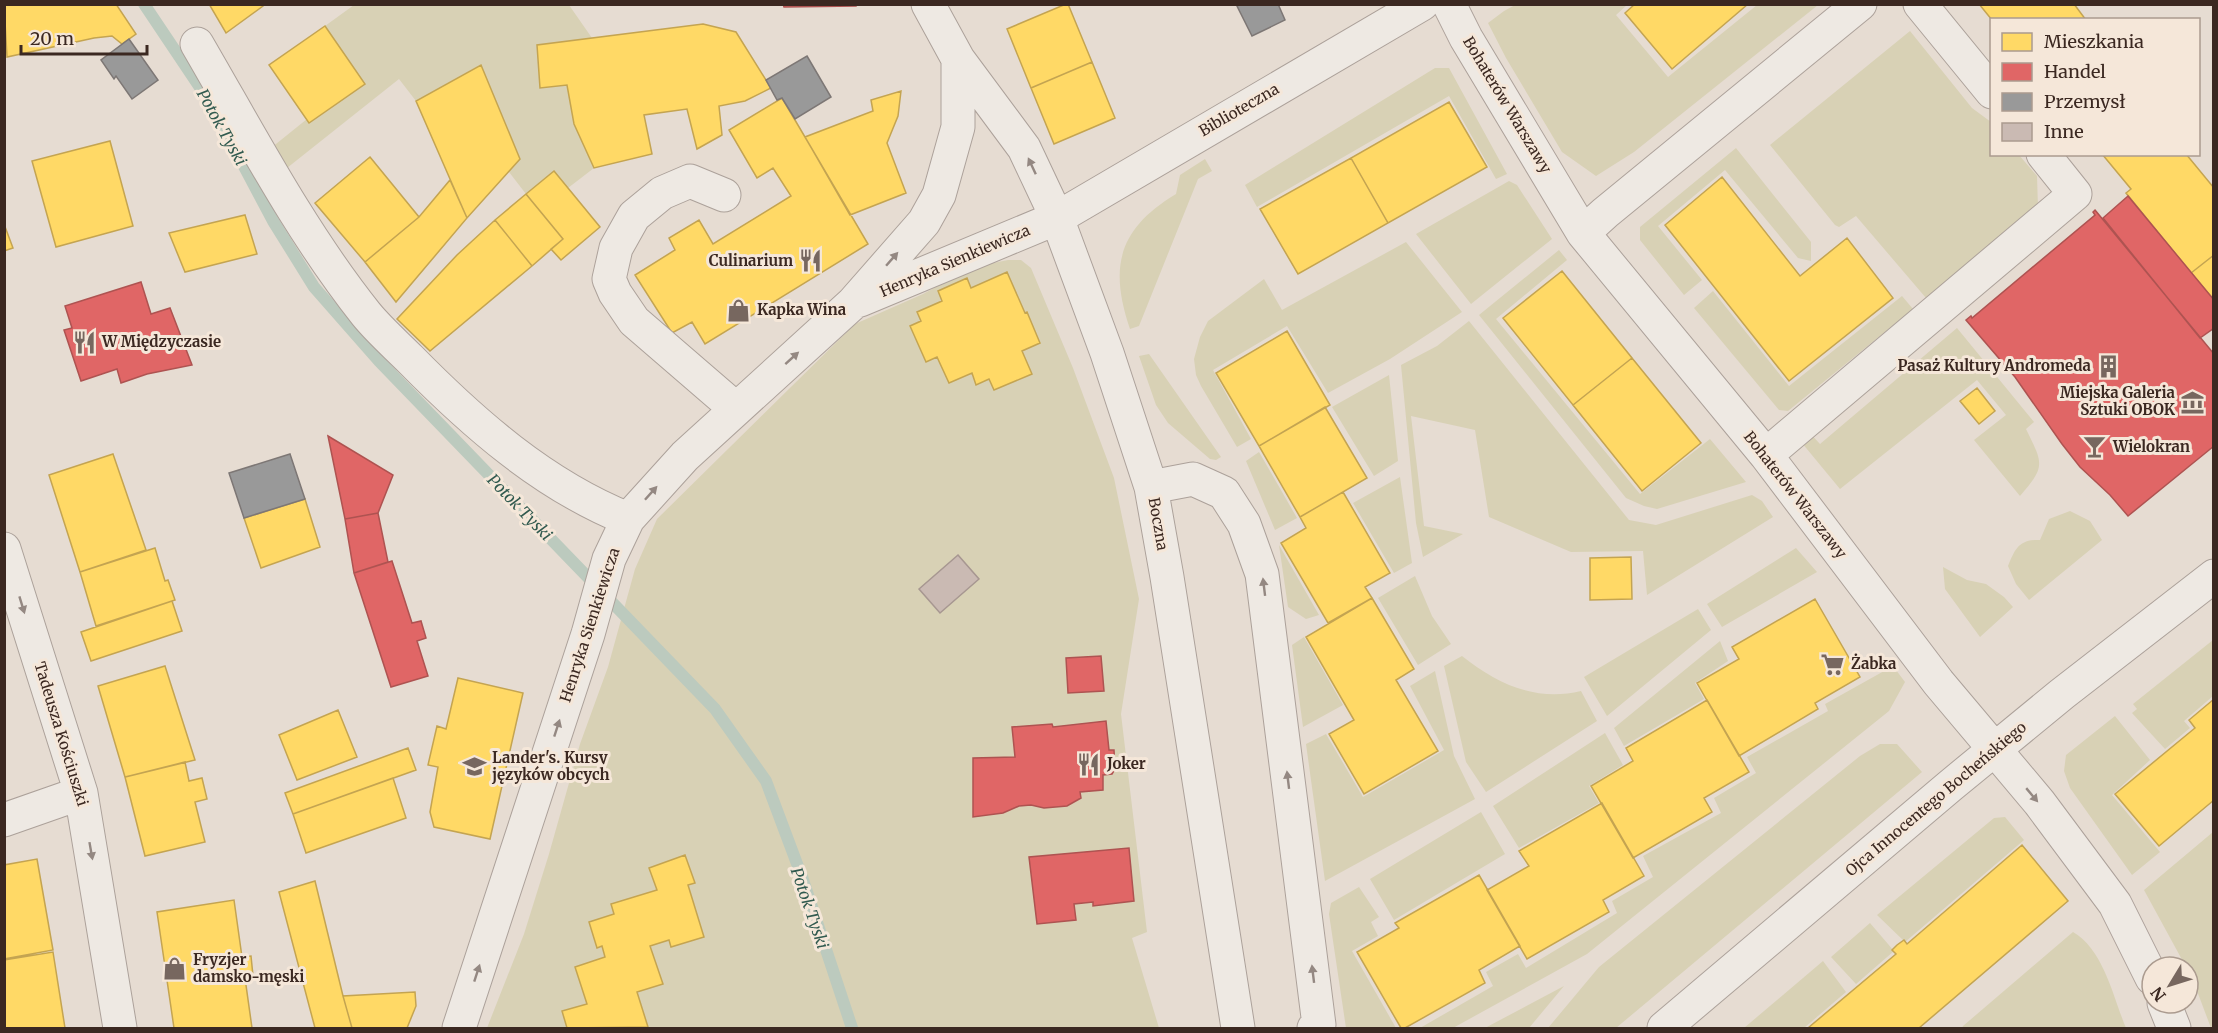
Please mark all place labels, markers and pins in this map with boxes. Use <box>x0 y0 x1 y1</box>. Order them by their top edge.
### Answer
restaurant icon: Culinarium <box>798 248 824 274</box>
place label: Culinarium <box>709 251 793 270</box>
shop icon: Kapka Wina <box>726 297 752 323</box>
place label: Kapka Wina <box>757 300 847 319</box>
restaurant icon: W Międzyczasie <box>71 329 97 355</box>
place label: W Międzyczasie <box>101 332 221 351</box>
building icon: Pasaż Kultury Andromeda <box>2096 353 2122 379</box>
place label: Pasaż Kultury Andromeda <box>1898 356 2092 375</box>
place label: Miejska Galeria Sztuki OBOK <box>2060 383 2176 419</box>
museum icon: Miejska Galeria Sztuki OBOK <box>2180 389 2206 415</box>
bar icon: Wielokran <box>2082 434 2108 460</box>
place label: Wielokran <box>2112 437 2190 456</box>
supermarket icon: Żabka <box>1820 651 1846 677</box>
place label: Żabka <box>1851 653 1897 673</box>
place label: Lander's. Kursy języków obcych <box>491 748 610 784</box>
restaurant icon: Joker <box>1076 751 1102 777</box>
school or university icon: Lander's. Kursy języków obcych <box>461 754 487 780</box>
place label: Joker <box>1106 754 1146 773</box>
place label: Fryzjer damsko-męski <box>193 950 304 986</box>
shop icon: Fryzjer damsko-męski <box>162 956 188 982</box>

